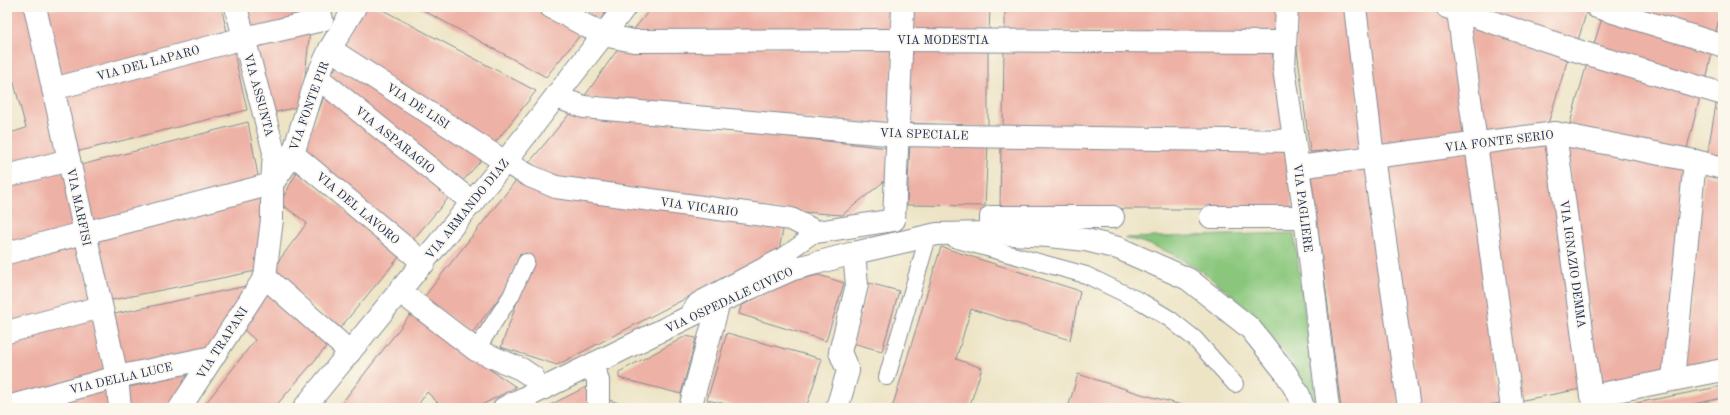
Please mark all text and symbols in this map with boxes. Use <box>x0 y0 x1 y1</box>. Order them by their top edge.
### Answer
street label: VIA MODESTIA <box>897 35 989 47</box>
street label: VIA DEL LAPARO <box>95 44 201 84</box>
street label: VIA ASSUNTA <box>241 52 275 138</box>
street label: VIA FONTE PIR <box>288 60 332 153</box>
street label: VIA DE LISI <box>384 82 451 132</box>
street label: VIA ASPARAGIO <box>352 105 436 176</box>
street label: VIA SPECIALE <box>879 127 968 143</box>
street label: VIA FONTE SERIO <box>1444 129 1554 155</box>
street label: VIA ARMANDO DIAZ <box>424 157 512 262</box>
street label: VIA PAGLIERE <box>1291 163 1313 253</box>
street label: VIA MARFISI <box>64 167 92 248</box>
street label: VIA DEL LAVORO <box>313 171 401 247</box>
street label: VIA VICARIO <box>659 197 739 219</box>
street label: VIA IGNAZIO DEMMA <box>1557 199 1587 329</box>
street label: VIA OSPEDALE CIVICO <box>664 266 795 336</box>
street label: VIA TRAPANI <box>195 305 251 382</box>
street label: VIA DELLA LUCE <box>69 361 174 397</box>

